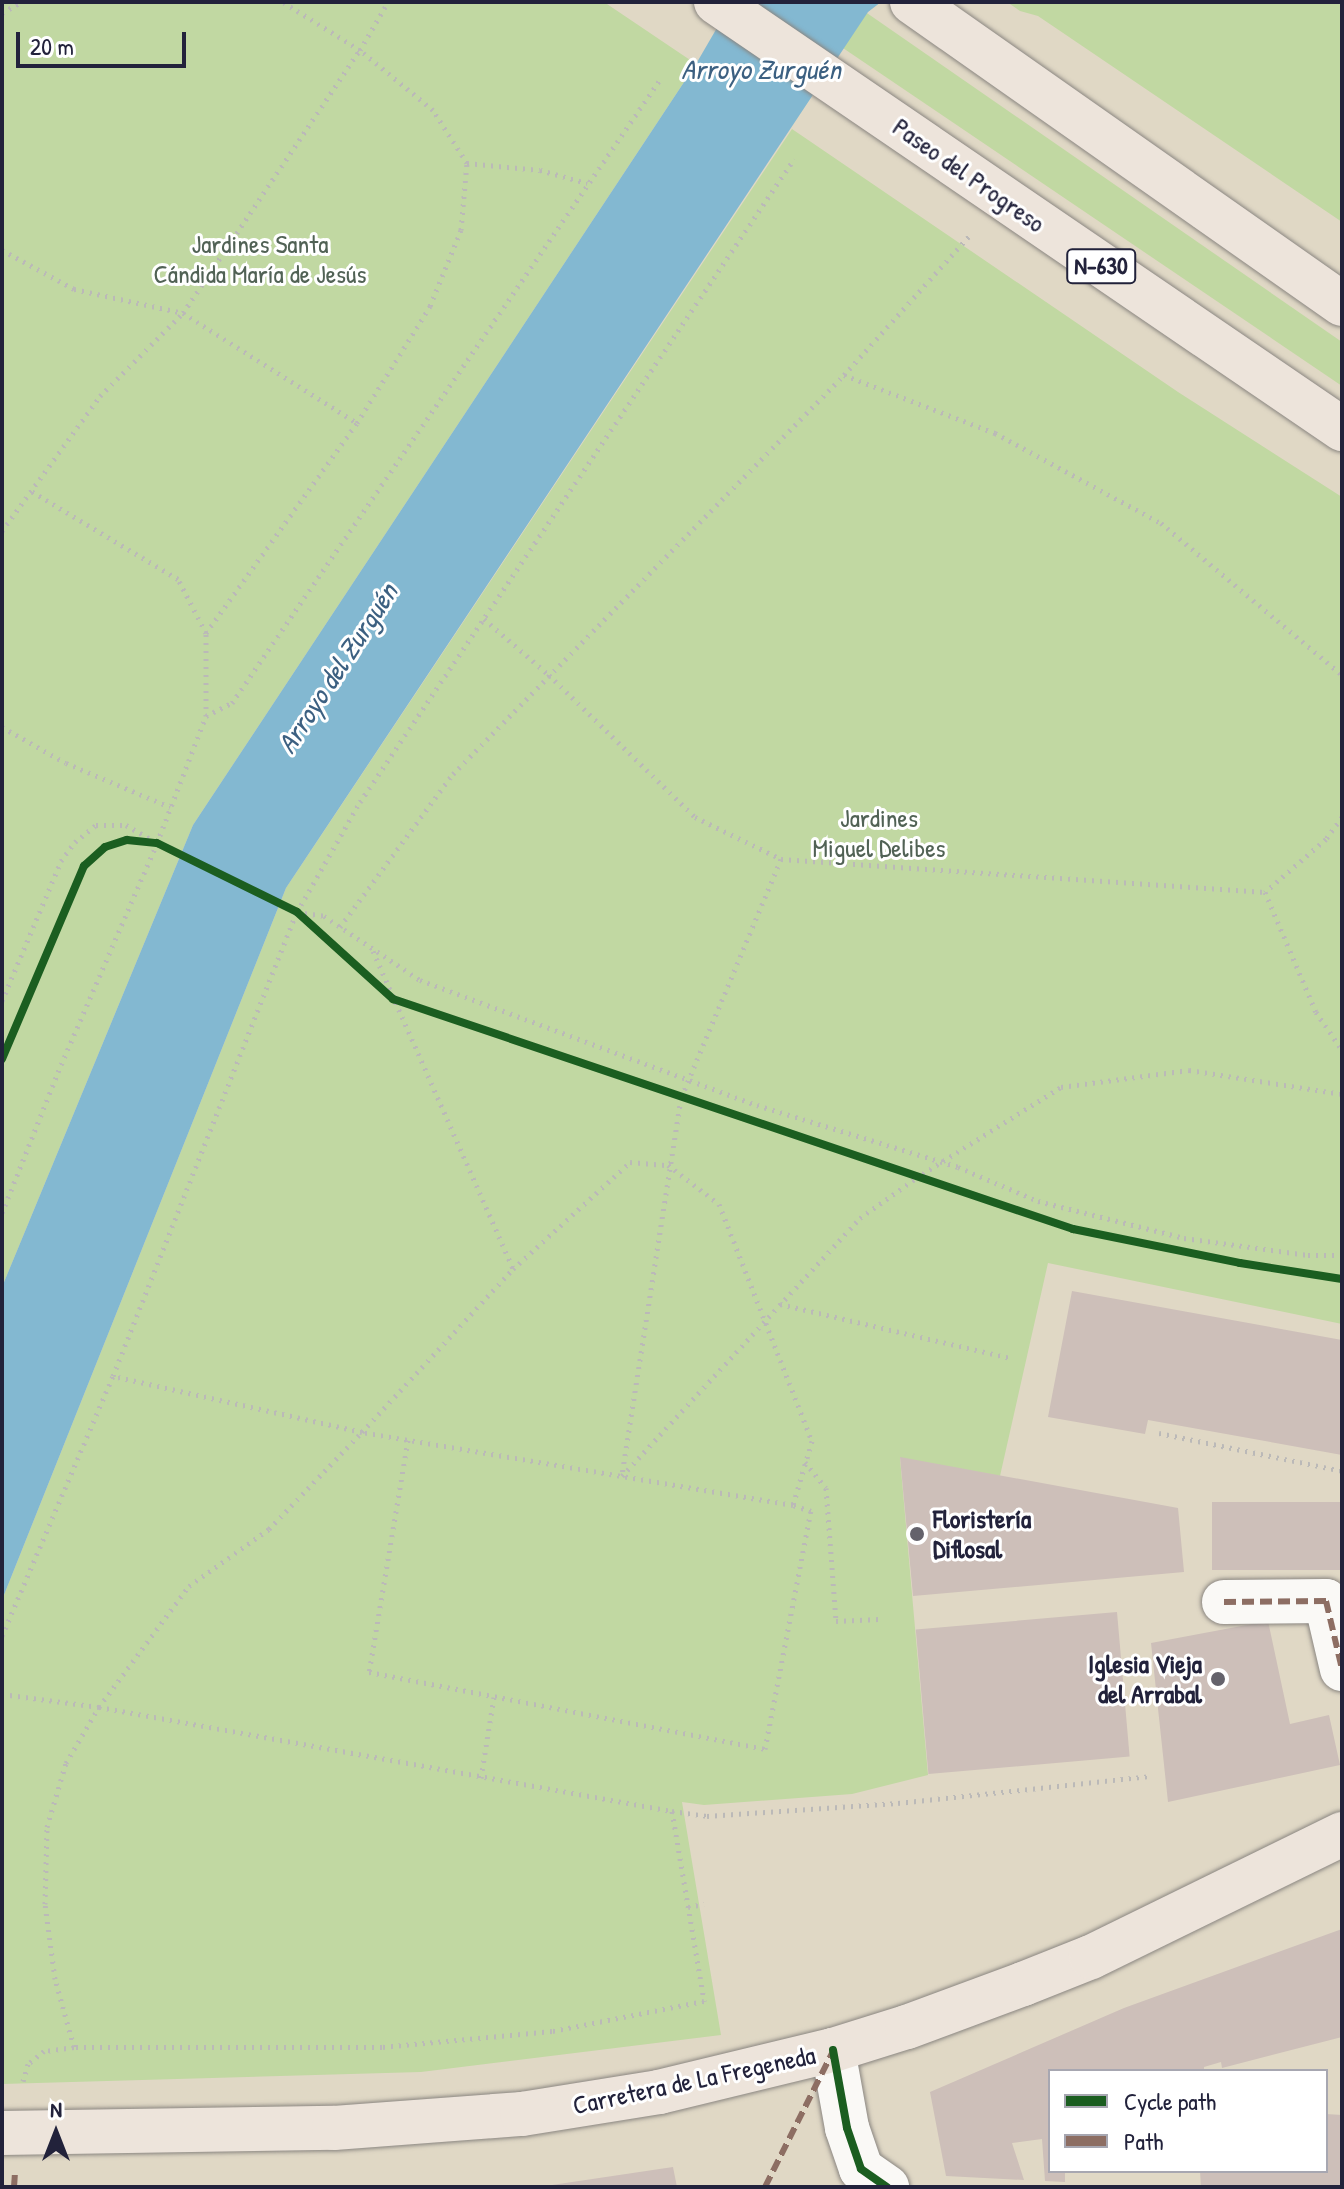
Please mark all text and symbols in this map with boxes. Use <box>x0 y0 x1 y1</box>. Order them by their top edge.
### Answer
scale bar <box>20 16 190 66</box>
text: 20 m <box>30 30 74 62</box>
water label: Arroyo Zurguén <box>681 52 841 86</box>
street label: Paseo del Progreso <box>887 111 1051 239</box>
park label: Jardines Santa Cándida María de Jesús <box>154 228 366 290</box>
road number: N-630 <box>1065 246 1137 286</box>
water label: Arroyo del Zurguén <box>270 577 404 759</box>
park label: Jardines Miguel Delibes <box>812 802 946 864</box>
place label: Floristería Diflosal <box>933 1503 1031 1564</box>
marker: Floristería Diflosal <box>908 1525 926 1543</box>
place label: Iglesia Vieja del Arrabal <box>1088 1648 1202 1710</box>
marker: Iglesia Vieja del Arrabal <box>1209 1670 1227 1688</box>
street label: Carretera de La Fregeneda <box>570 2039 818 2121</box>
legend <box>1048 2069 1328 2173</box>
text: Cycle path <box>1124 2085 1216 2117</box>
north arrow <box>16 2093 96 2173</box>
text: N <box>50 2094 62 2124</box>
text: Path <box>1124 2125 1163 2157</box>

